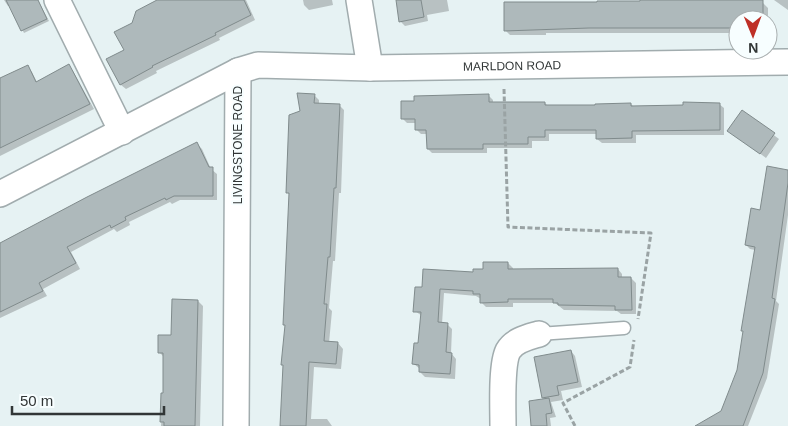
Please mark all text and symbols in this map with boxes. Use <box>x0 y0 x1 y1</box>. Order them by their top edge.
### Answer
north arrow <box>728 10 778 60</box>
text: N <box>748 40 758 56</box>
street label: MARLDON ROAD <box>463 58 562 74</box>
street label: LIVINGSTONE ROAD <box>231 85 245 204</box>
scale bar <box>12 384 165 416</box>
text: 50 m <box>20 392 53 409</box>

